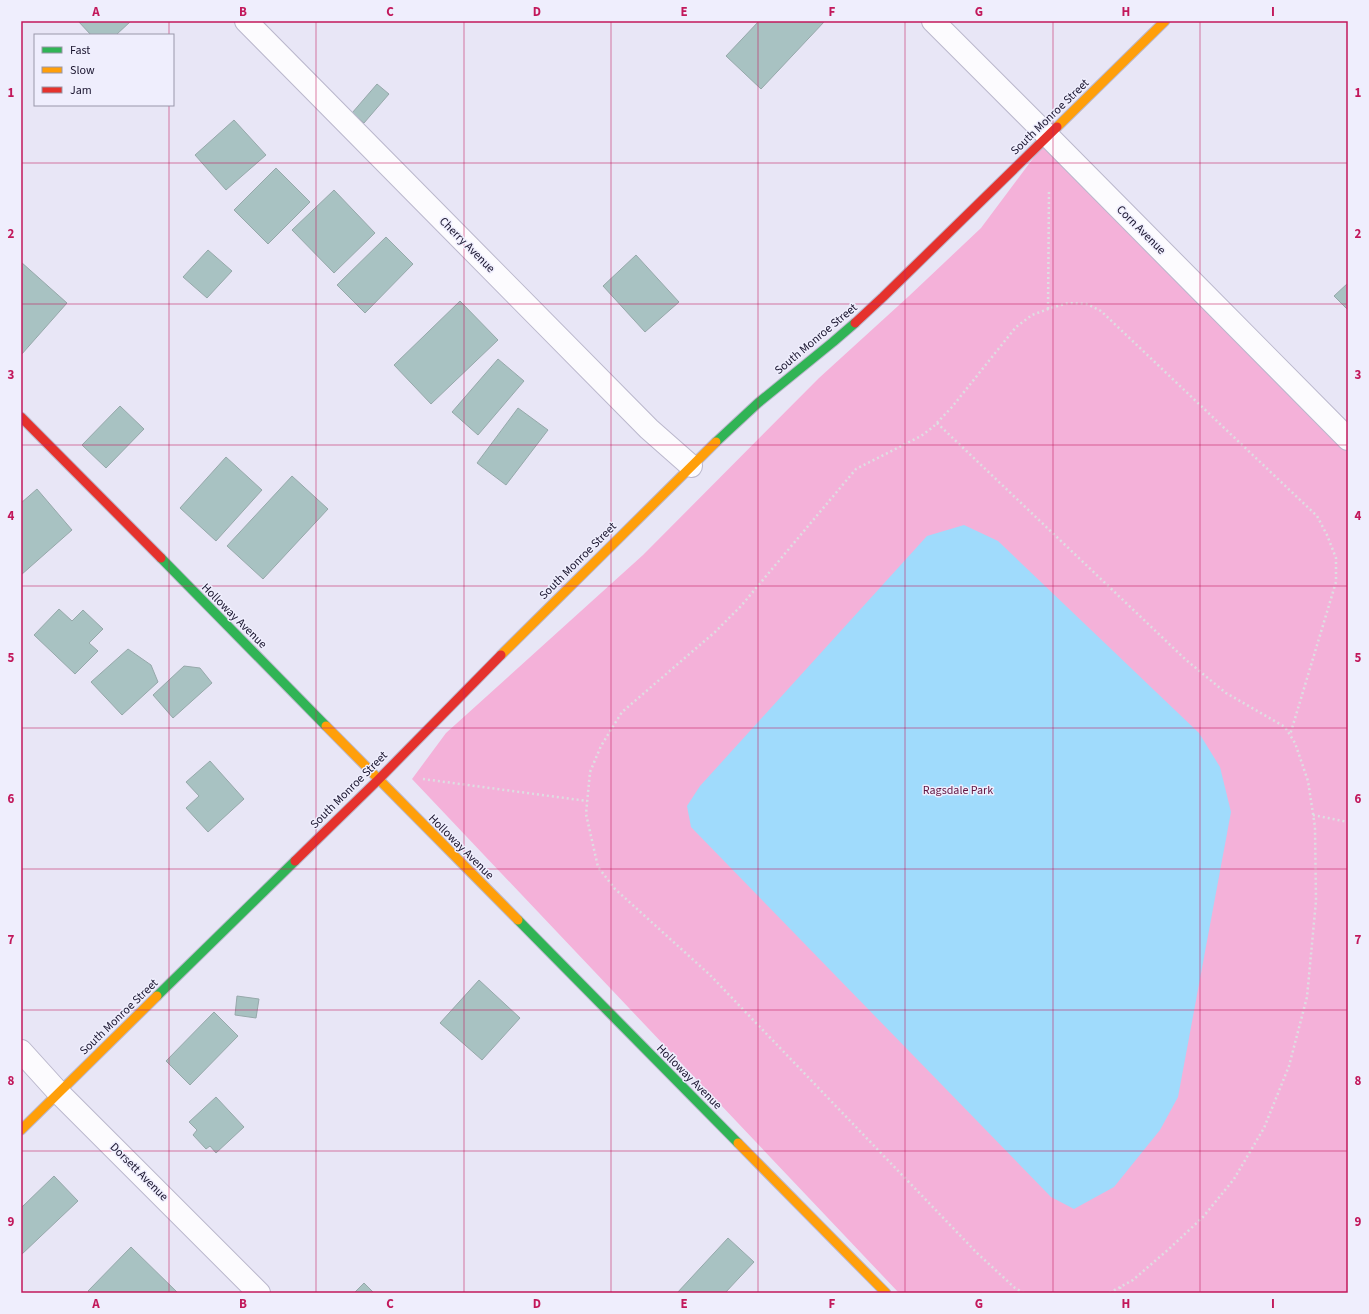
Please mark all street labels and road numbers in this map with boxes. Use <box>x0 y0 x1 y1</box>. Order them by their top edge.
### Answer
street label: South Monroe Street <box>1007 75 1093 159</box>
street label: Corn Avenue <box>1113 202 1169 258</box>
street label: Cherry Avenue <box>435 213 499 277</box>
street label: South Monroe Street <box>771 299 861 379</box>
street label: South Monroe Street <box>536 519 620 603</box>
street label: Holloway Avenue <box>197 579 271 653</box>
street label: South Monroe Street <box>307 748 391 832</box>
street label: Holloway Avenue <box>424 810 498 884</box>
street label: South Monroe Street <box>76 975 162 1059</box>
street label: Holloway Avenue <box>652 1040 726 1114</box>
street label: Dorsett Avenue <box>106 1139 172 1205</box>

